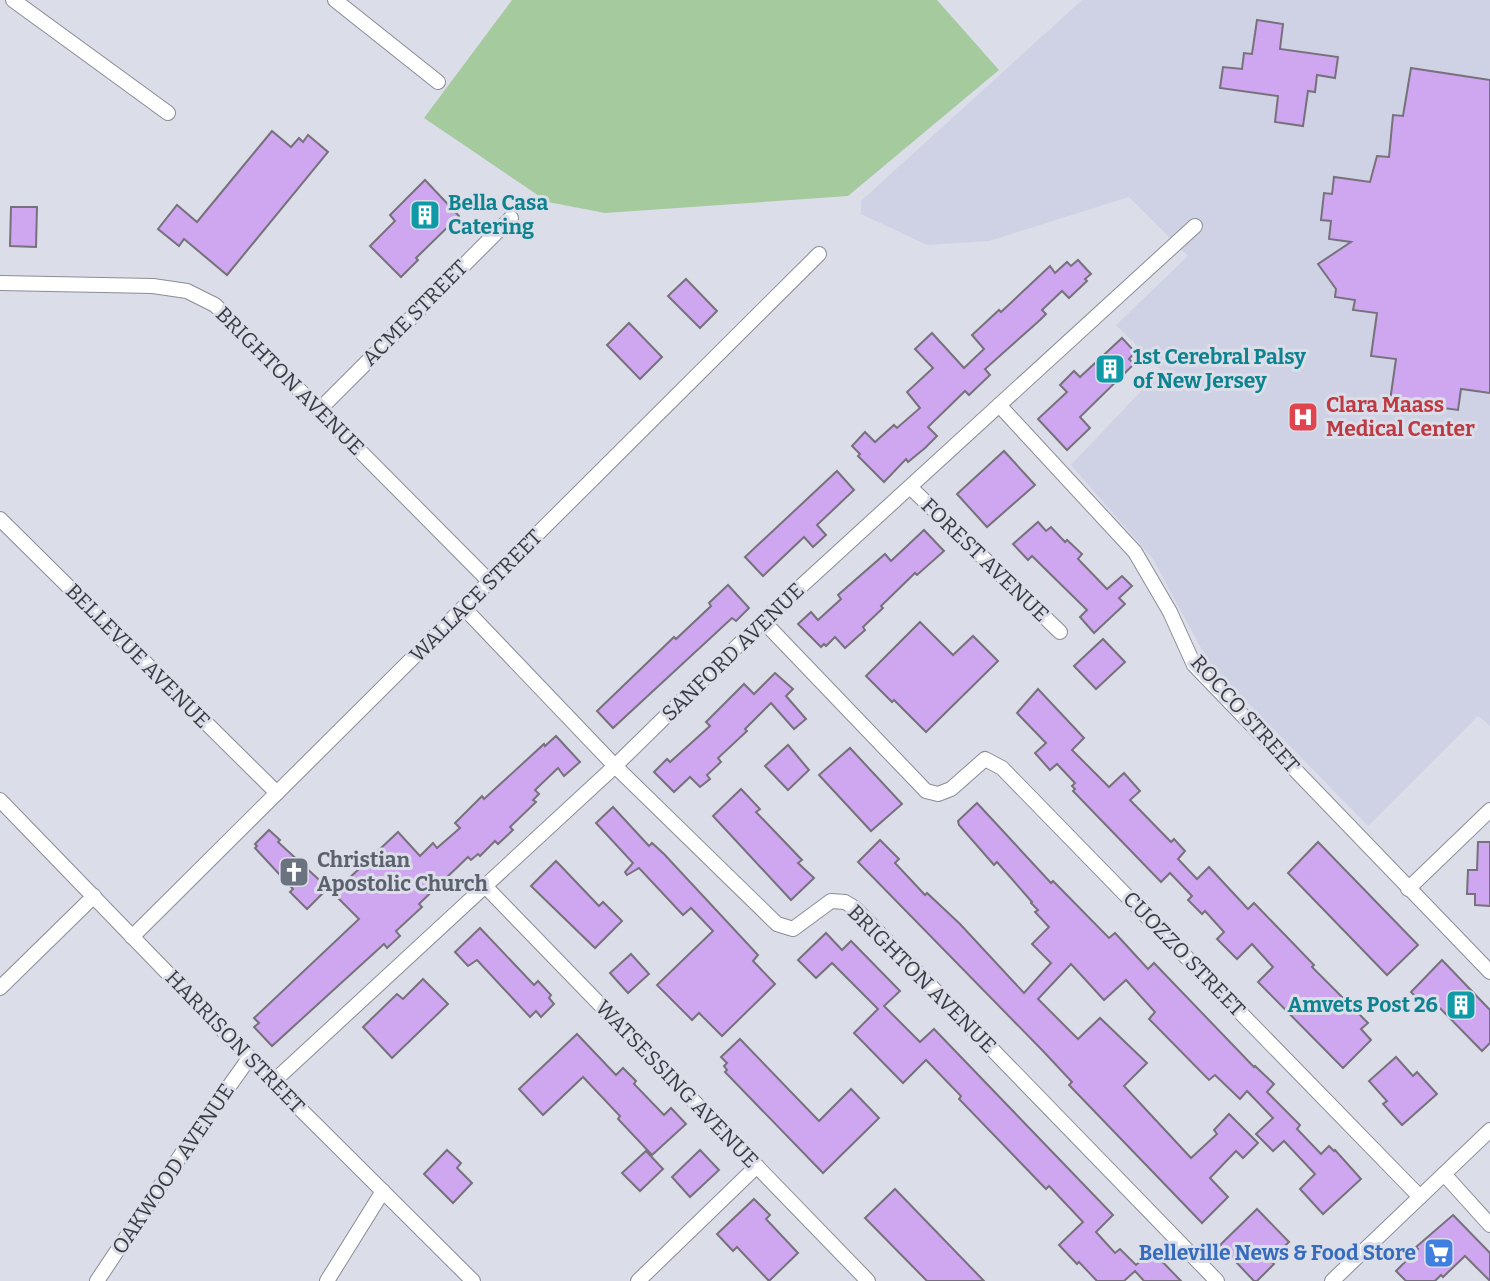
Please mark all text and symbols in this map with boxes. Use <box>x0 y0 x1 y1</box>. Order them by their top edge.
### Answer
place label: Bella Casa Catering <box>448 190 548 240</box>
building icon: Bella Casa Catering <box>408 198 442 232</box>
street label: ACME STREET <box>357 255 473 371</box>
street label: BRIGHTON AVENUE <box>210 301 370 461</box>
place label: 1st Cerebral Palsy of New Jersey <box>1133 344 1306 394</box>
building icon: 1st Cerebral Palsy of New Jersey <box>1093 352 1127 386</box>
place label: Clara Maass Medical Center <box>1326 392 1475 442</box>
hospital icon: Clara Maass Medical Center <box>1286 400 1320 434</box>
street label: FOREST AVENUE <box>916 493 1054 627</box>
street label: WALLACE STREET <box>404 524 548 668</box>
street label: SANFORD AVENUE <box>656 577 810 727</box>
street label: BELLEVUE AVENUE <box>60 578 216 734</box>
street label: ROCCO STREET <box>1185 650 1305 778</box>
place label: Christian Apostolic Church <box>317 847 488 897</box>
church icon: Christian Apostolic Church <box>277 855 311 889</box>
street label: CUOZZO STREET <box>1118 886 1250 1022</box>
street label: BRIGHTON AVENUE <box>842 899 1002 1059</box>
street label: HARRISON STREET <box>160 965 310 1119</box>
building icon: Amvets Post 26 <box>1444 988 1478 1022</box>
place label: Amvets Post 26 <box>1287 992 1438 1018</box>
street label: WATSESSING AVENUE <box>590 995 764 1173</box>
street label: OAKWOOD AVENUE <box>106 1079 240 1259</box>
supermarket icon: Belleville News & Food Store <box>1422 1236 1456 1270</box>
place label: Belleville News & Food Store <box>1139 1240 1416 1266</box>

